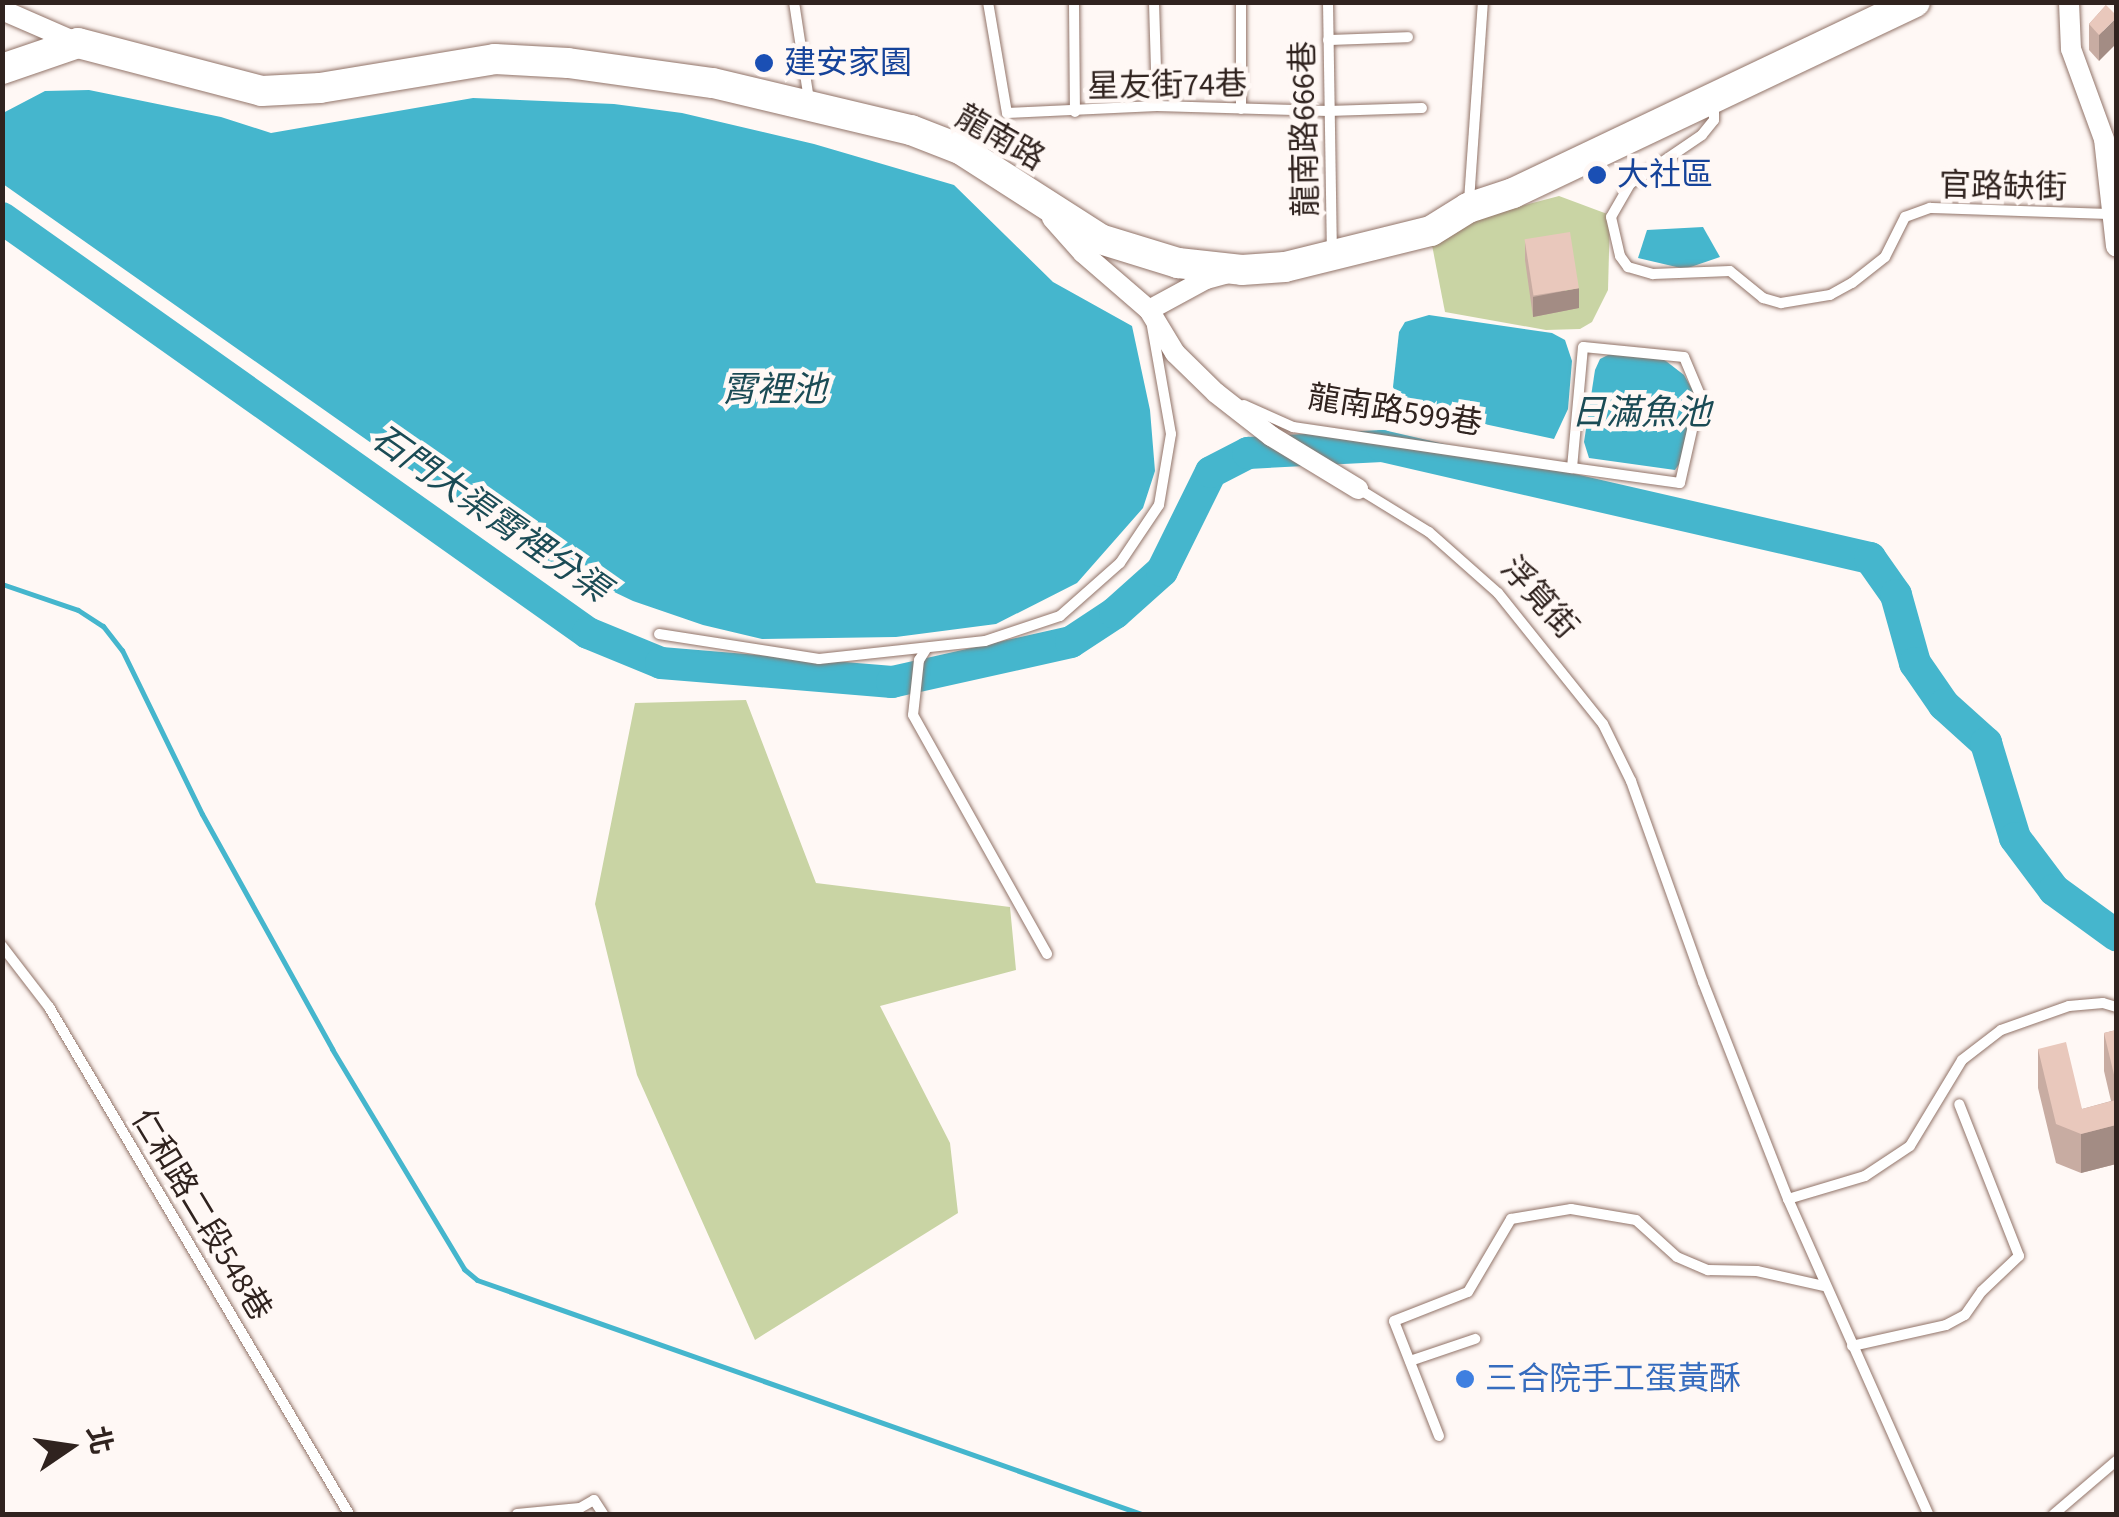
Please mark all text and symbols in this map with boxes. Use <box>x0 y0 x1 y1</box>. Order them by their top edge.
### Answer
street label: 龍南路666巷 <box>1284 41 1326 217</box>
place label: 建安家園 <box>784 44 912 82</box>
marker: 建安家園 <box>753 52 775 74</box>
street label: 星友街74巷 <box>1087 65 1247 107</box>
street label: 龍南路 <box>949 97 1051 179</box>
place label: 大社區 <box>1617 156 1713 194</box>
marker: 大社區 <box>1586 164 1608 186</box>
street label: 官路缺街 <box>1939 167 2067 207</box>
water label: 霄裡池 <box>722 369 826 411</box>
street label: 龍南路599巷 <box>1305 378 1485 444</box>
water label: 日滿魚池 <box>1571 392 1711 434</box>
water label: 石門大渠霄裡分渠 <box>363 416 617 612</box>
street label: 浮筧街 <box>1493 549 1585 647</box>
street label: 仁和路二段548巷 <box>123 1102 279 1328</box>
place label: 三合院手工蛋黃酥 <box>1485 1360 1741 1398</box>
marker: 三合院手工蛋黃酥 <box>1454 1368 1476 1390</box>
north arrow <box>20 1397 120 1497</box>
text: 北 <box>77 1422 122 1458</box>

